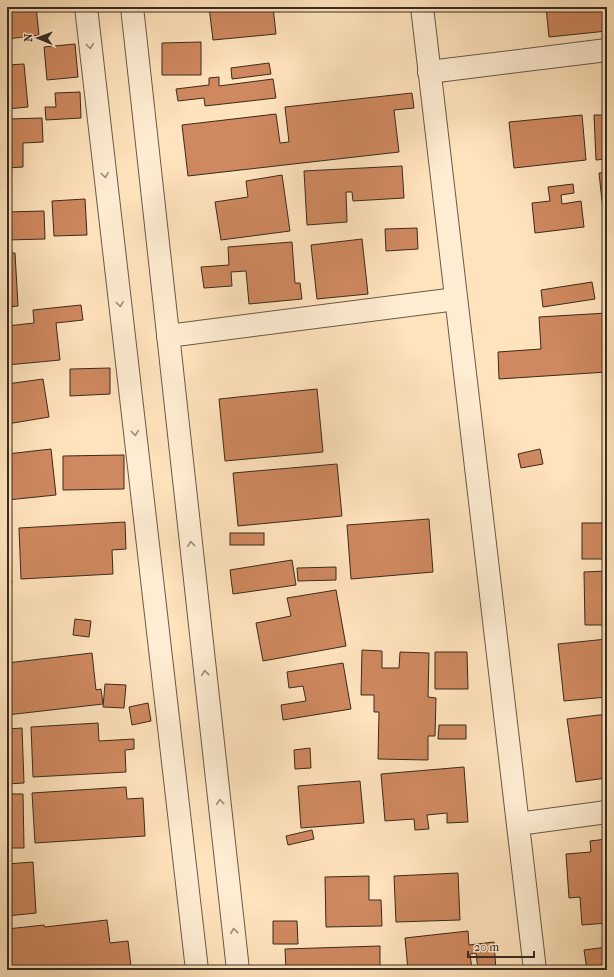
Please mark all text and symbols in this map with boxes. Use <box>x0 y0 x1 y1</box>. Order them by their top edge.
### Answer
north arrow <box>18 18 58 58</box>
text: N <box>22 33 35 42</box>
one-way arrow <box>85 43 94 49</box>
one-way arrow <box>100 172 109 178</box>
one-way arrow <box>115 301 124 307</box>
one-way arrow <box>130 430 139 436</box>
one-way arrow <box>187 541 196 547</box>
one-way arrow <box>201 670 210 676</box>
one-way arrow <box>215 799 224 805</box>
one-way arrow <box>230 928 239 934</box>
scale bar <box>468 933 534 959</box>
text: 20 m <box>474 940 499 954</box>

